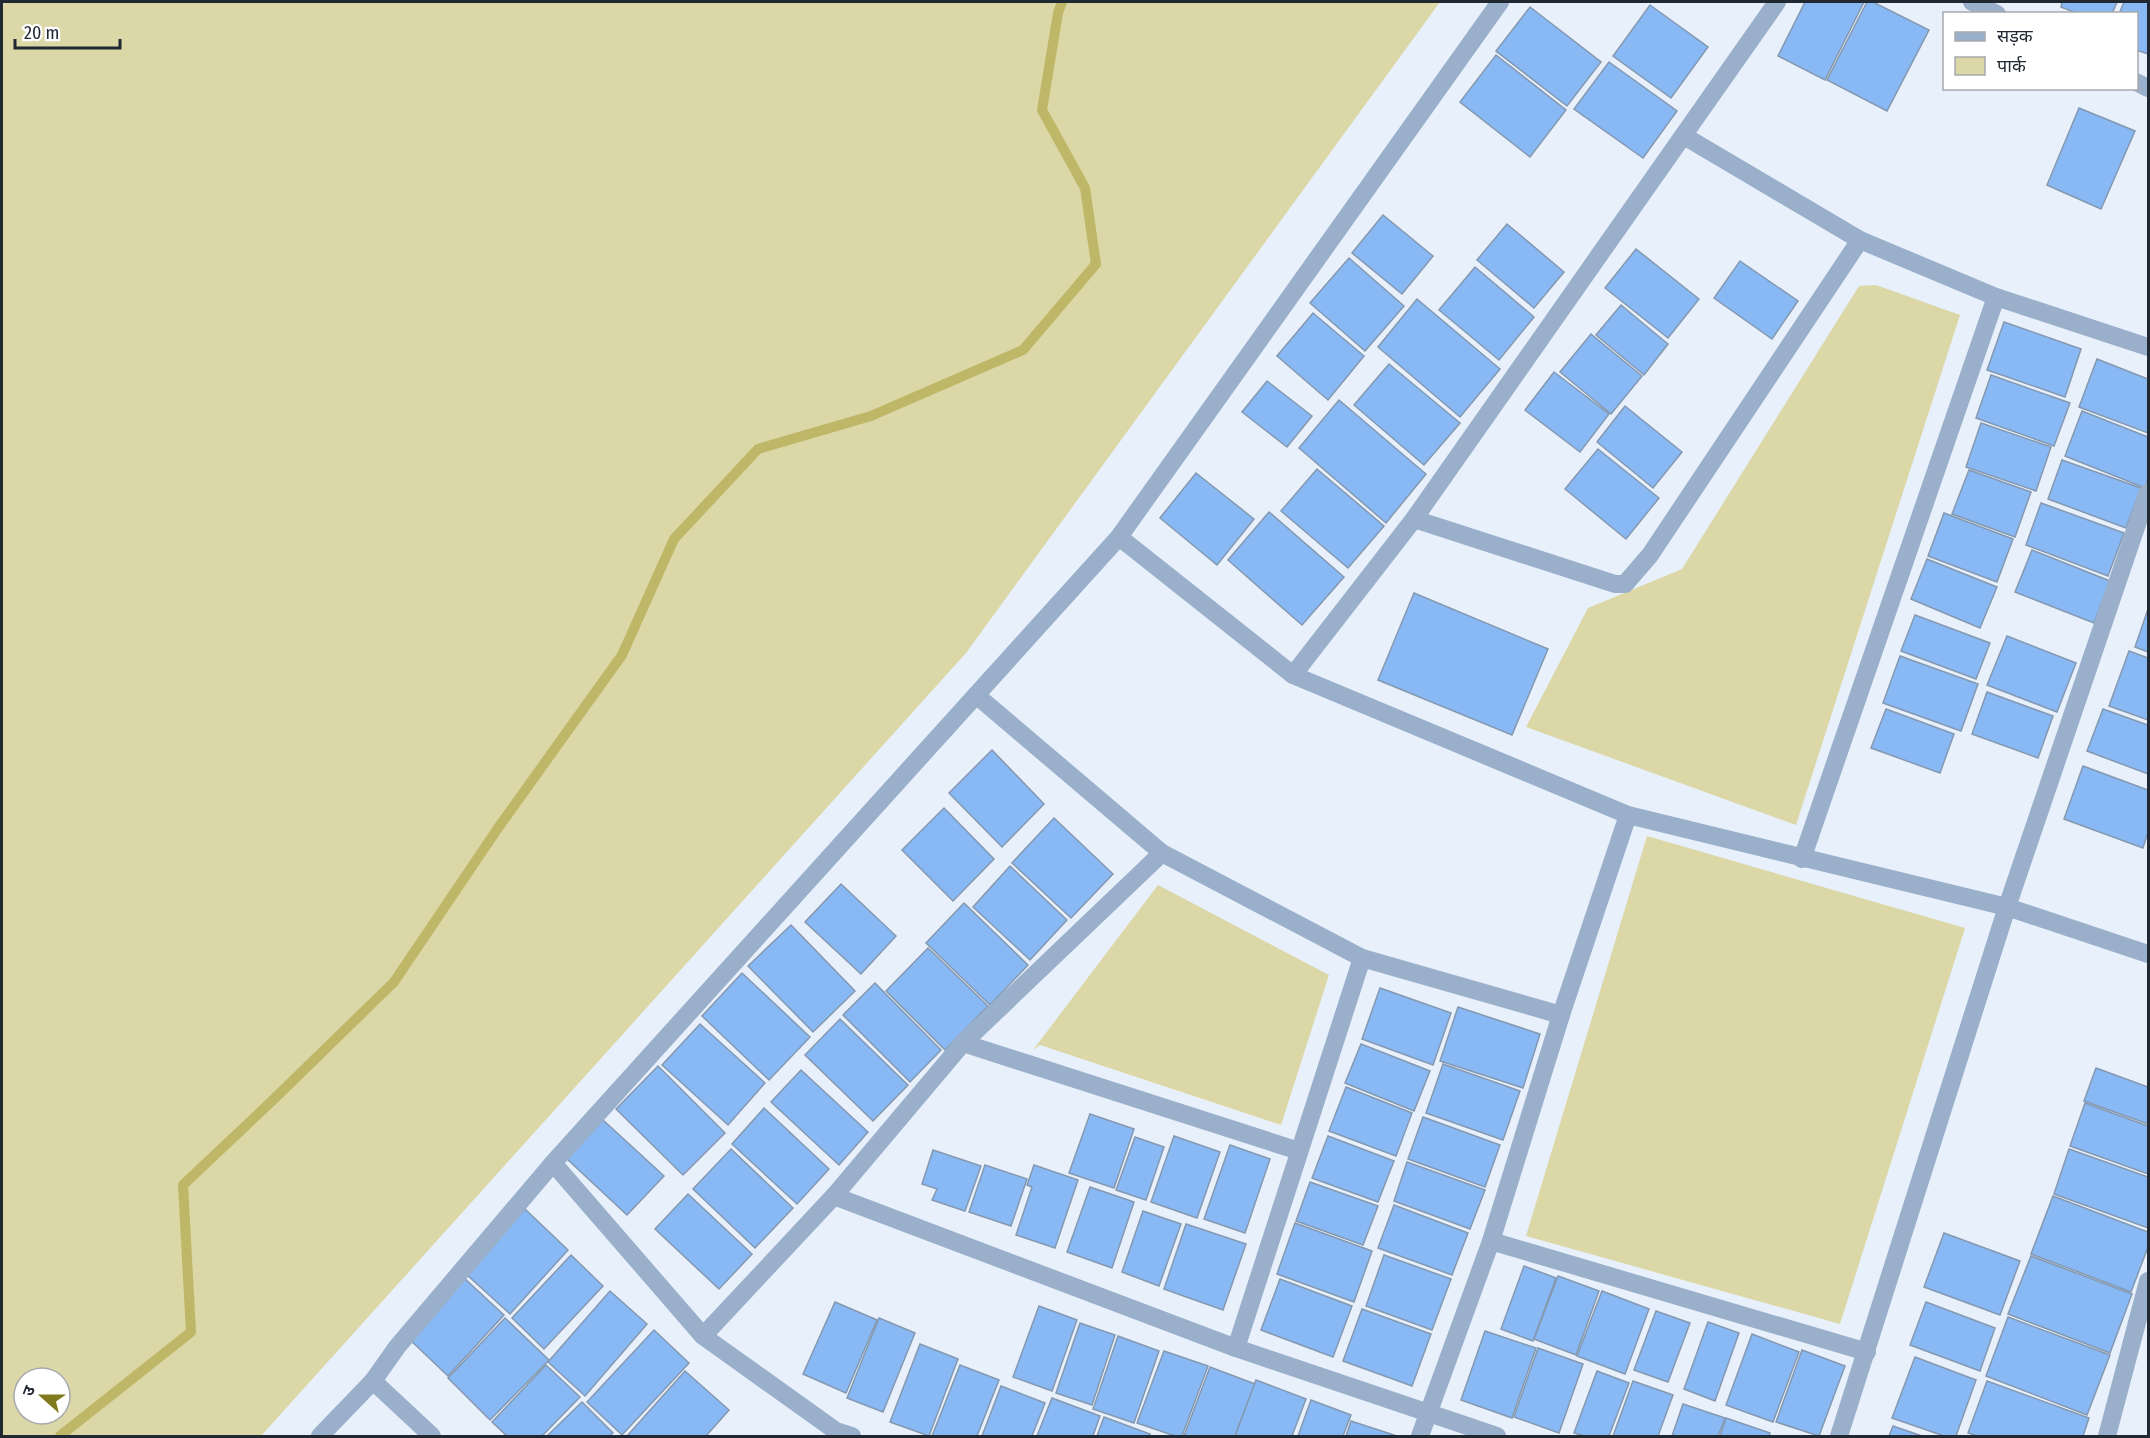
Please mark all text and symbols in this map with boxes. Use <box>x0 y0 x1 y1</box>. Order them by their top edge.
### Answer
scale bar <box>15 12 120 50</box>
legend <box>1943 12 2138 90</box>
text: 20 m <box>24 22 59 44</box>
text: सड़क <box>1997 25 2034 47</box>
text: पार्क <box>1997 55 2027 77</box>
north arrow <box>12 1366 72 1426</box>
text: उ <box>18 1382 39 1399</box>

